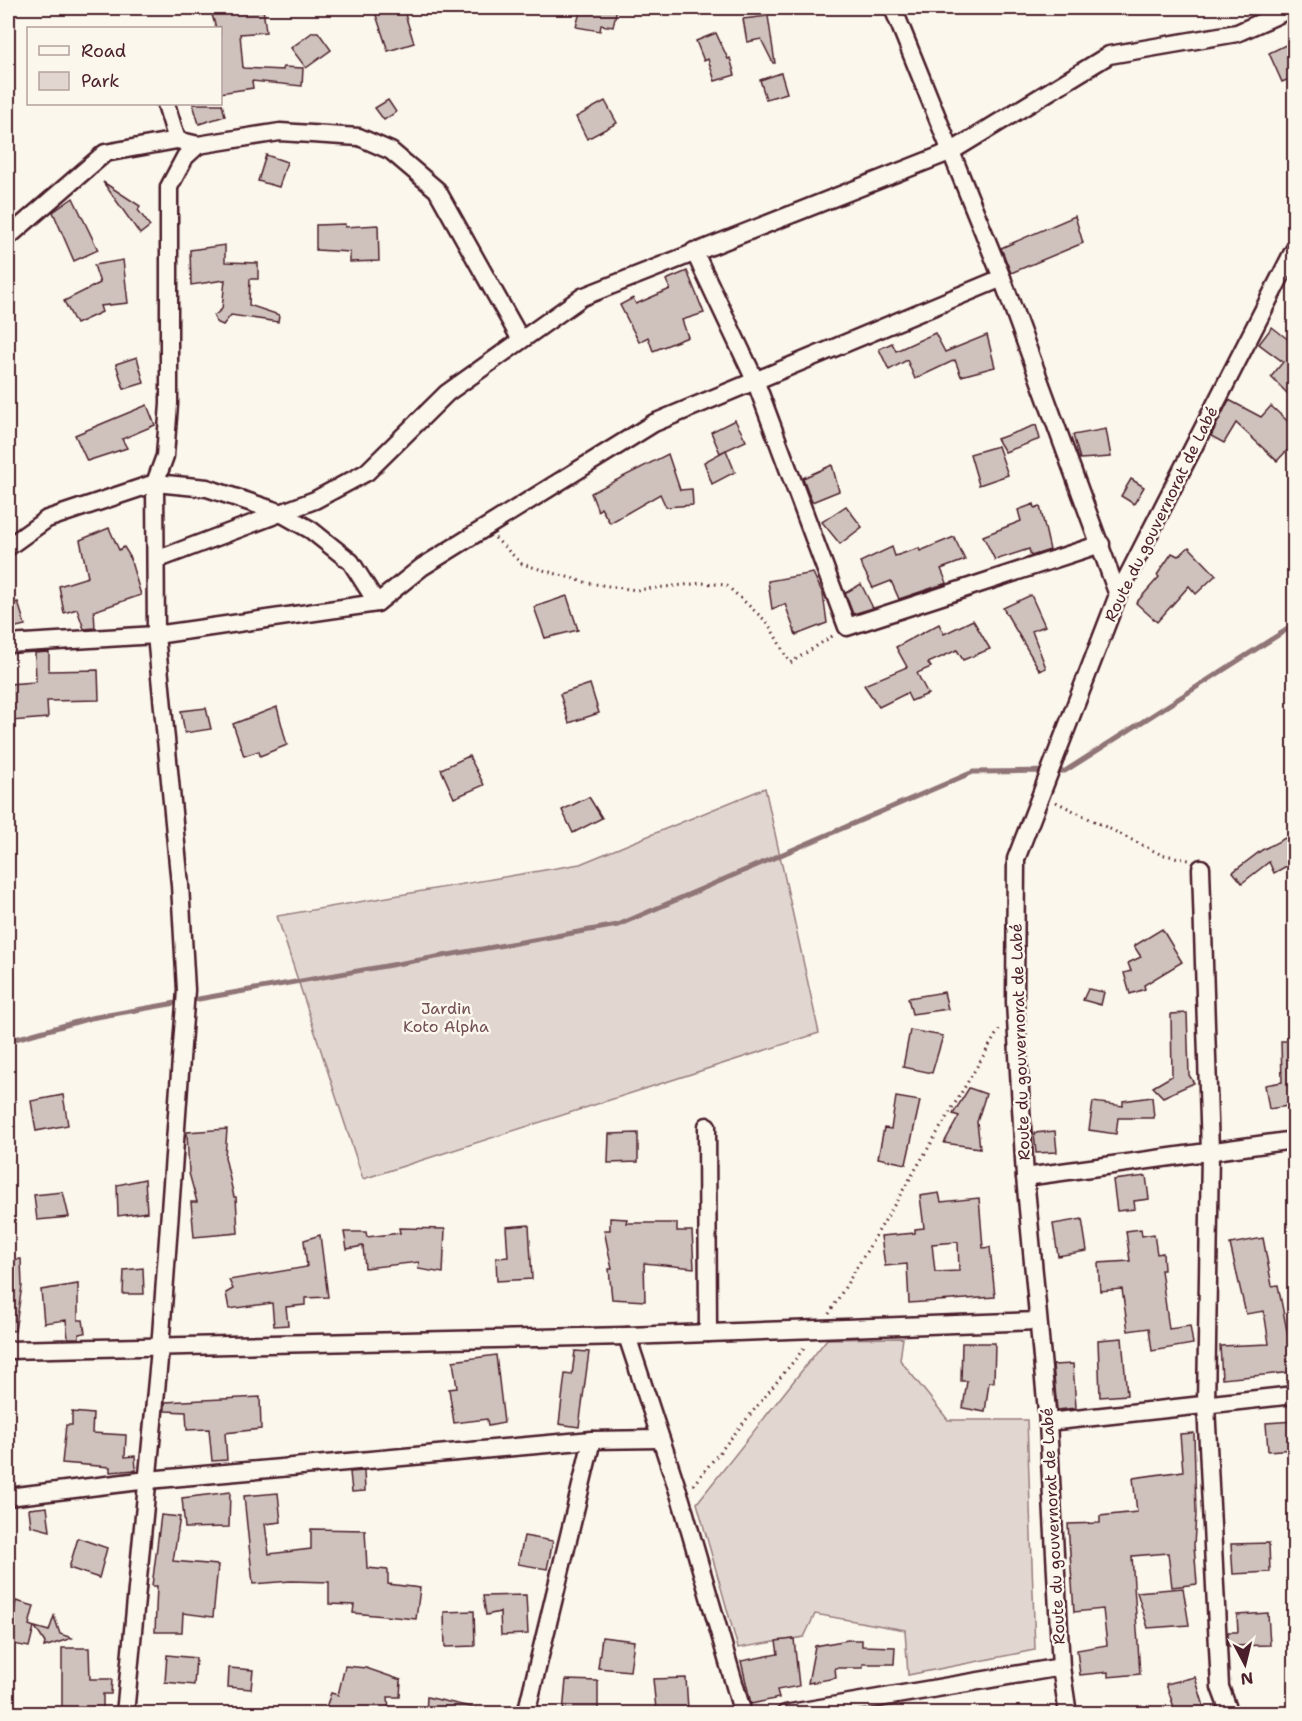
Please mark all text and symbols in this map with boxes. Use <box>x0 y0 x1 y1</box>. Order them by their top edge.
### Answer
legend <box>27 27 222 105</box>
text: Road <box>81 39 126 63</box>
text: Park <box>81 69 120 93</box>
street label: Route du gouvernorat de Labé <box>1100 403 1222 625</box>
street label: Route du gouvernorat de Labé <box>1005 923 1035 1161</box>
park label: Jardin Koto Alpha <box>403 998 489 1037</box>
street label: Route du gouvernorat de Labé <box>1036 1407 1070 1645</box>
north arrow <box>1215 1634 1275 1694</box>
text: N <box>1239 1667 1254 1690</box>

